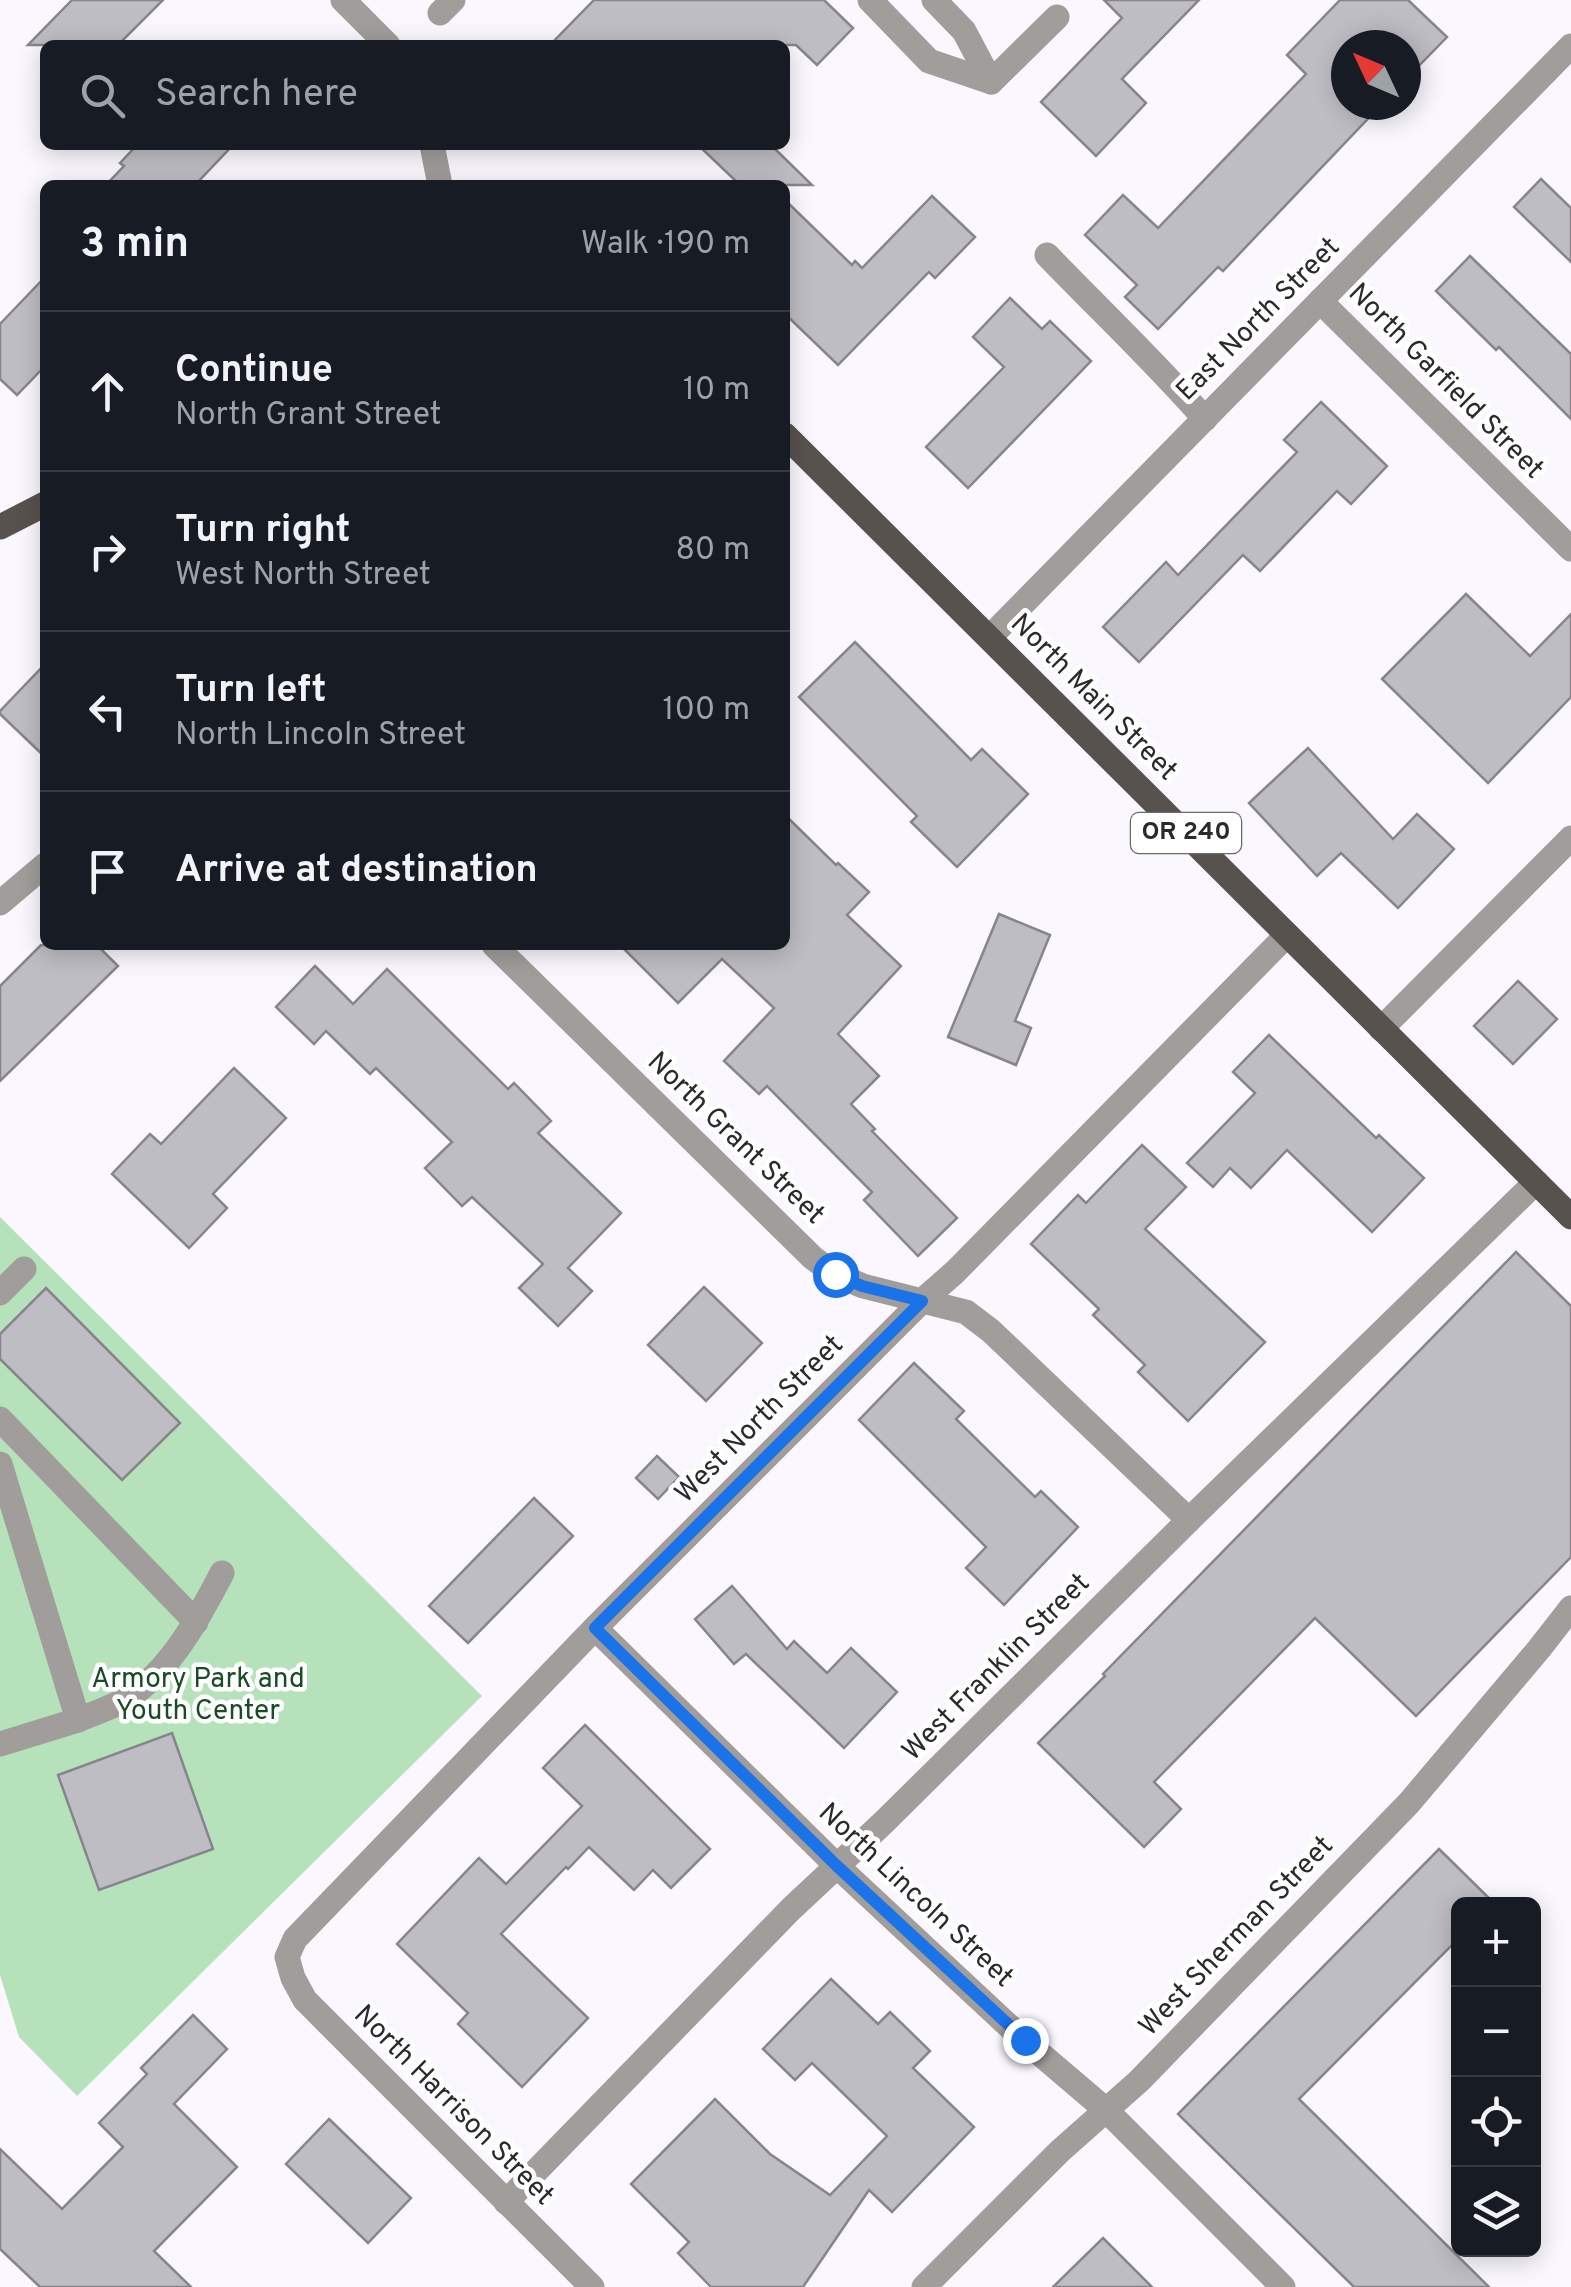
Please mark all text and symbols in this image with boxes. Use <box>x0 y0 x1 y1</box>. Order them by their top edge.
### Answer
north arrow <box>1331 30 1421 120</box>
search box <box>40 40 790 150</box>
icon: search <box>75 68 130 123</box>
text: Search here <box>155 71 358 120</box>
text: 3 min <box>80 219 189 272</box>
text: Walk · 190 m <box>581 225 750 265</box>
street label: East North Street <box>1169 230 1349 410</box>
street label: North Garfield Street <box>1339 276 1551 488</box>
text: Continue <box>175 347 333 396</box>
icon: ahead <box>80 364 135 419</box>
text: 10 m <box>683 371 750 411</box>
text: North Grant Street <box>175 396 442 436</box>
text: Turn right <box>175 507 350 556</box>
icon: right <box>80 524 135 579</box>
text: 80 m <box>676 531 750 571</box>
text: West North Street <box>175 556 431 596</box>
street label: North Main Street <box>1002 607 1184 789</box>
text: Turn left <box>175 667 327 716</box>
icon: left <box>80 684 135 739</box>
text: 100 m <box>663 691 750 731</box>
text: North Lincoln Street <box>175 716 466 756</box>
road number: OR 240 <box>1131 813 1241 853</box>
icon: arrive <box>80 844 135 899</box>
text: Arrive at destination <box>175 847 538 896</box>
street label: North Grant Street <box>639 1045 831 1233</box>
route start <box>813 1252 859 1298</box>
street label: West North Street <box>668 1328 852 1512</box>
street label: West Franklin Street <box>895 1566 1099 1770</box>
park label: Armory Park and Youth Center <box>91 1662 305 1730</box>
street label: North Lincoln Street <box>810 1796 1020 1996</box>
street label: West Sherman Street <box>1132 1829 1342 2045</box>
map controls <box>1451 1897 1541 2257</box>
button: + <box>1451 1897 1541 1987</box>
button: − <box>1451 1987 1541 2077</box>
street label: North Harrison Street <box>345 1998 561 2214</box>
route end <box>1003 2018 1049 2064</box>
button: locate <box>1451 2077 1541 2167</box>
button: layers <box>1451 2167 1541 2257</box>

